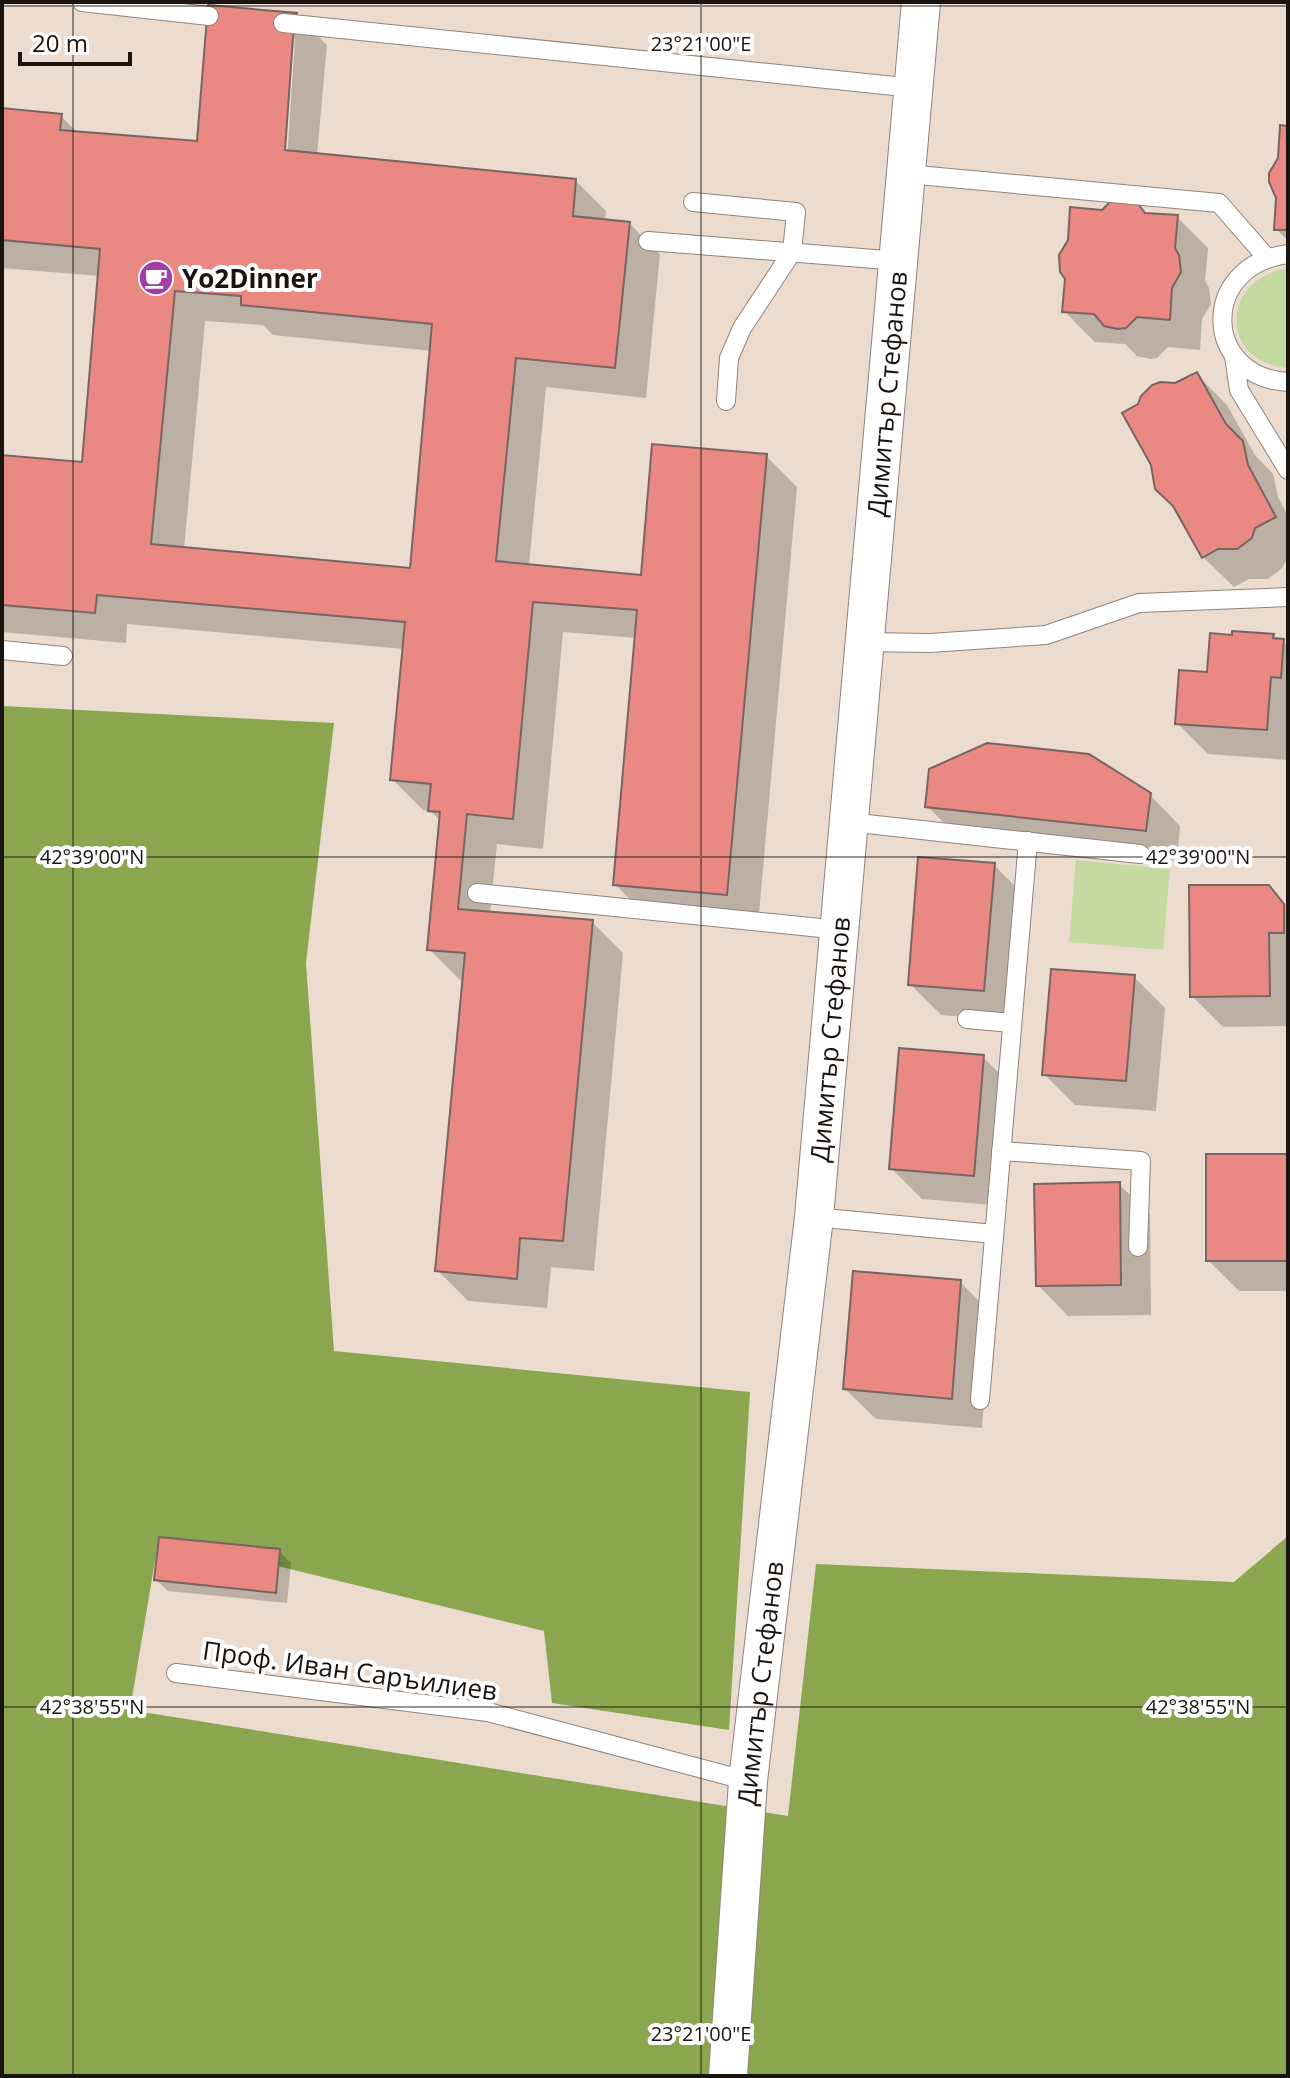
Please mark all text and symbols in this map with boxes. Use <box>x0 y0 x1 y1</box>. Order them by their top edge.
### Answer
scale bar <box>20 16 130 66</box>
text: 20 m <box>32 26 88 59</box>
text: 23°21'00"E <box>651 30 751 57</box>
cafe icon: Yo2Dinner <box>137 259 175 297</box>
place label: Yo2Dinner <box>182 260 318 296</box>
street label: Димитър Стефанов <box>858 270 915 518</box>
text: 42°39'00"N <box>40 843 144 870</box>
text: 42°39'00"N <box>1146 843 1250 870</box>
street label: Димитър Стефанов <box>801 915 858 1163</box>
street label: Димитър Стефанов <box>728 1559 792 1807</box>
street label: Проф. Иван Саръилиев <box>200 1632 500 1708</box>
text: 42°38'55"N <box>40 1693 144 1720</box>
text: 42°38'55"N <box>1146 1693 1250 1720</box>
text: 23°21'00"E <box>651 2020 751 2047</box>

